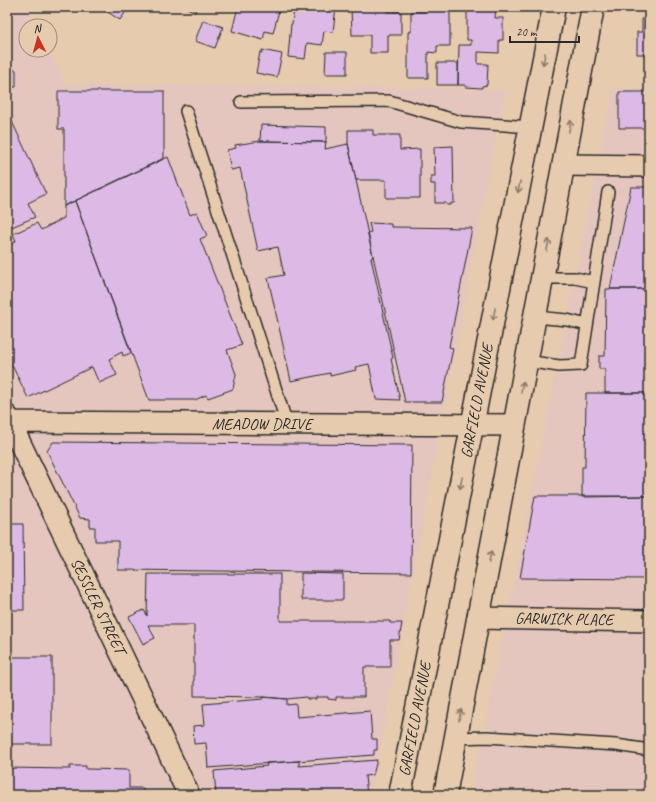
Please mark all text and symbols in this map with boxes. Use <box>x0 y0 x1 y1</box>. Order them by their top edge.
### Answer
north arrow <box>18 18 58 58</box>
scale bar <box>510 18 579 44</box>
text: N <box>33 21 43 35</box>
text: 20 m <box>516 24 538 40</box>
one-way arrow <box>540 52 548 65</box>
one-way arrow <box>567 120 575 133</box>
one-way arrow <box>515 180 523 193</box>
one-way arrow <box>544 239 552 252</box>
one-way arrow <box>490 307 498 320</box>
street label: GARFIELD AVENUE <box>456 340 498 460</box>
one-way arrow <box>518 381 526 394</box>
street label: MEADOW DRIVE <box>212 414 314 434</box>
one-way arrow <box>456 476 464 489</box>
one-way arrow <box>486 551 494 564</box>
street label: SESSLER STREET <box>66 555 132 662</box>
street label: GARWICK PLACE <box>515 608 616 630</box>
street label: GARFIELD AVENUE <box>394 658 436 778</box>
one-way arrow <box>456 709 464 722</box>

